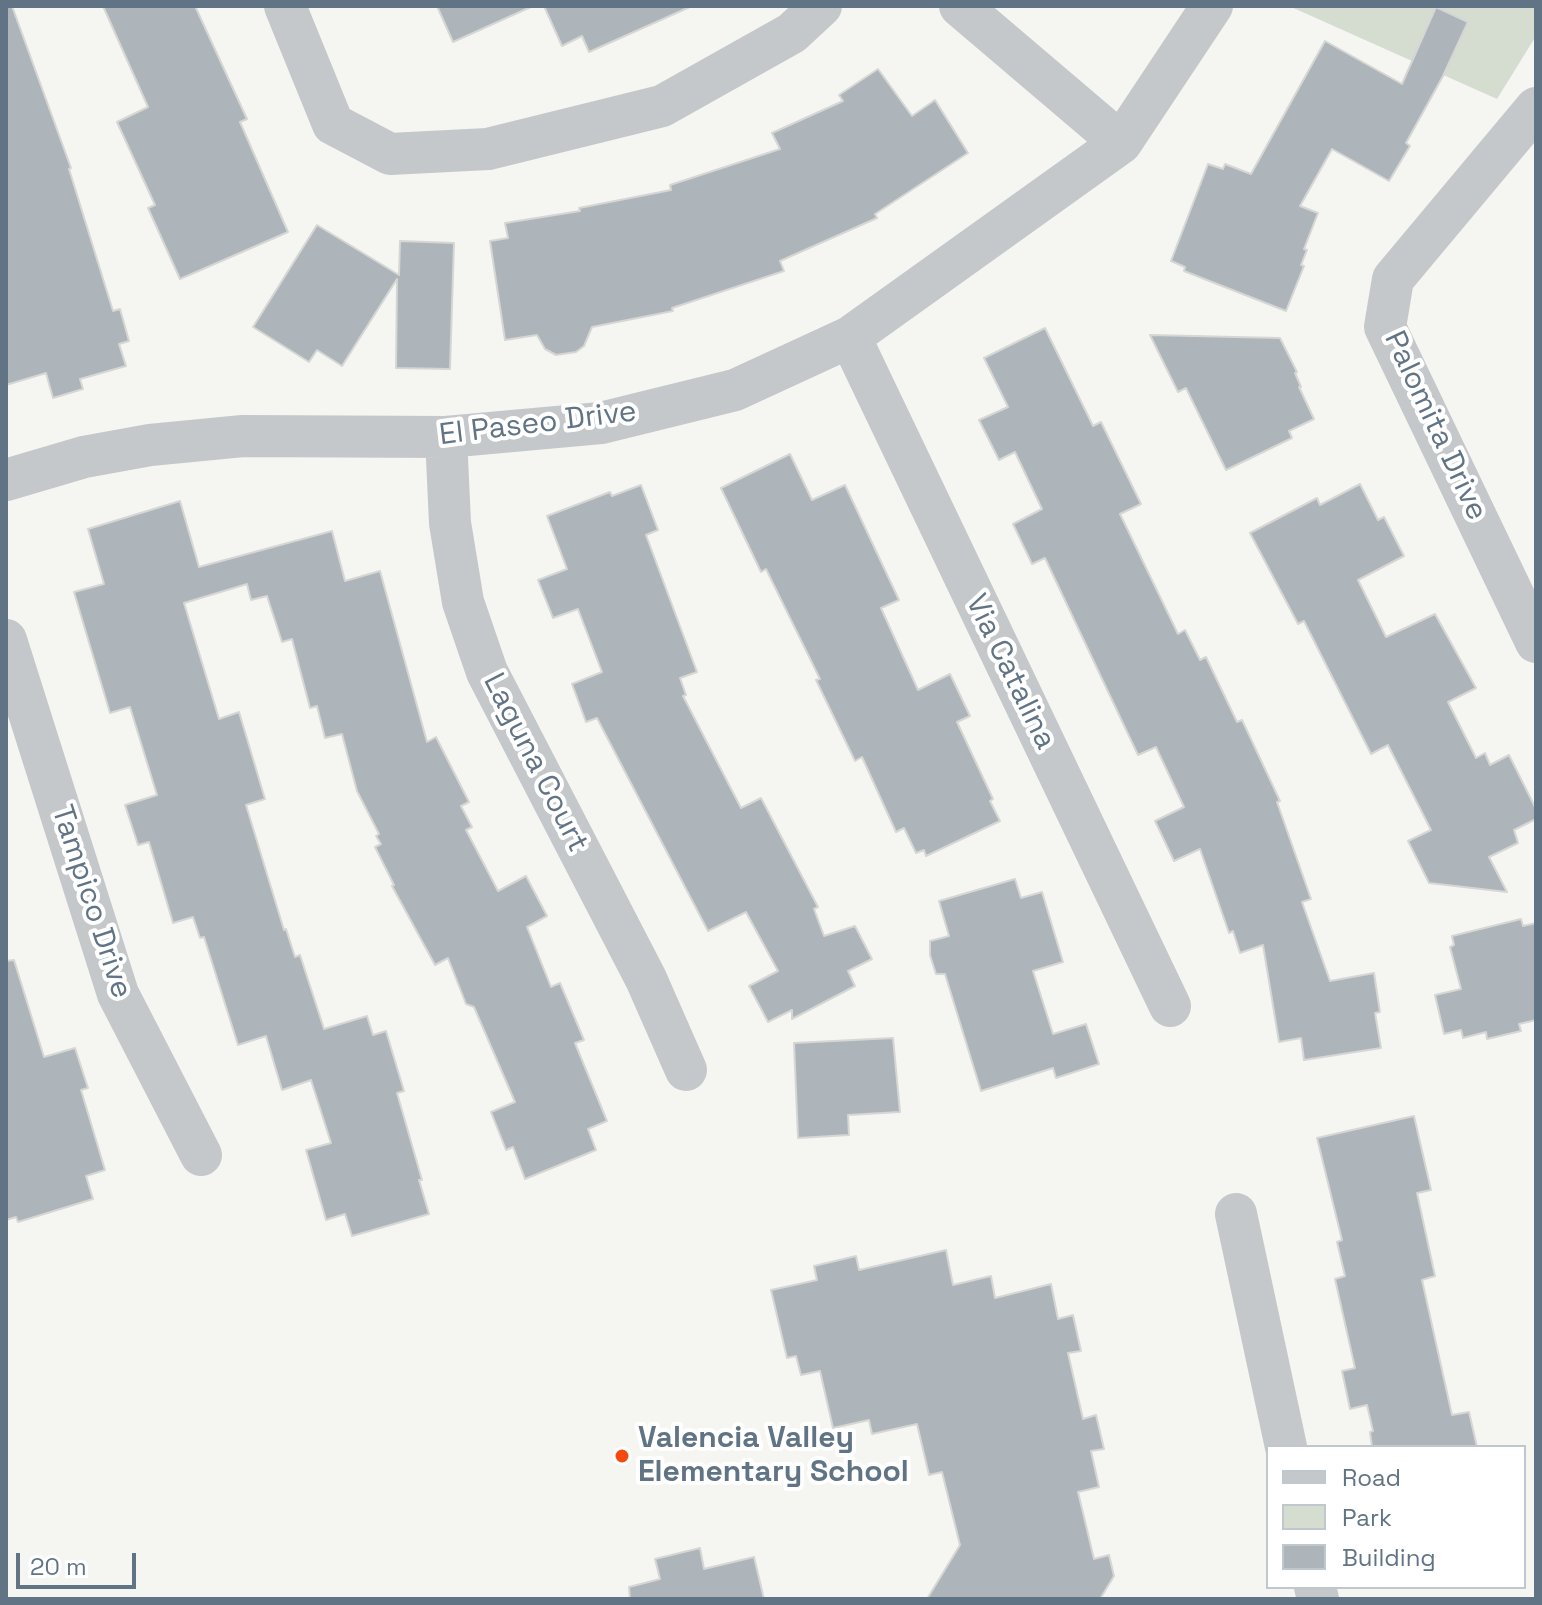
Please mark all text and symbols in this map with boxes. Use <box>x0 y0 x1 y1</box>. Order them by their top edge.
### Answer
street label: Palomita Drive <box>1375 326 1495 526</box>
street label: El Paseo Drive <box>437 394 639 454</box>
street label: Via Catalina <box>957 589 1063 755</box>
street label: Laguna Court <box>475 668 595 858</box>
street label: Tampico Drive <box>43 801 139 1003</box>
place label: Valencia Valley Elementary School <box>638 1421 909 1492</box>
legend <box>1266 1445 1526 1589</box>
marker: Valencia Valley Elementary School <box>613 1447 631 1465</box>
text: Road <box>1342 1462 1401 1493</box>
text: Park <box>1342 1502 1392 1533</box>
scale bar <box>20 1537 140 1587</box>
text: Building <box>1342 1542 1436 1573</box>
text: 20 m <box>30 1551 87 1582</box>

